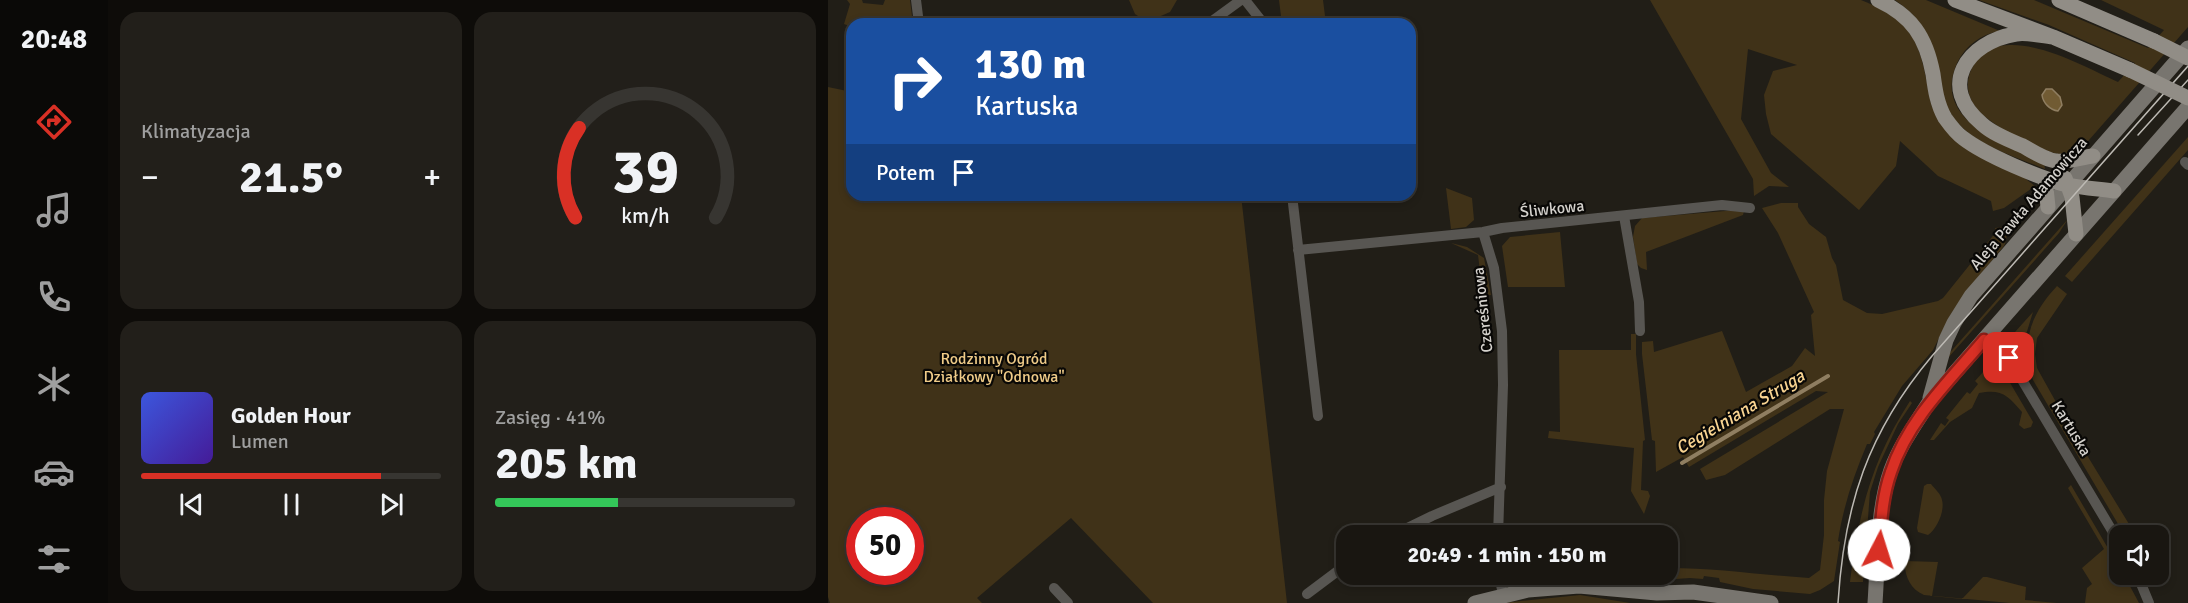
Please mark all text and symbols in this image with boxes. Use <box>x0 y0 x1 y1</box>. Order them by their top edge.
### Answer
text: 20:48 <box>21 23 87 56</box>
text: 130 m <box>975 39 1086 90</box>
icon: right <box>876 42 954 120</box>
text: Kartuska <box>975 90 1079 123</box>
icon: directions <box>33 101 75 143</box>
text: Klimatyzacja <box>141 119 251 144</box>
text: 39 <box>611 133 679 210</box>
street label: Aleja Pawła Adamowicza <box>1966 133 2092 274</box>
text: 21.5° <box>239 150 343 205</box>
icon: arrive <box>947 156 980 189</box>
text: − <box>141 157 159 198</box>
text: + <box>423 157 441 198</box>
text: Potem <box>876 159 935 186</box>
icon: music <box>33 189 75 231</box>
street label: Śliwkowa <box>1519 196 1585 222</box>
text: km/h <box>621 203 669 229</box>
street label: Czereśniowa <box>1469 266 1497 354</box>
icon: phone <box>33 276 75 318</box>
pin <box>1983 332 2034 383</box>
icon: arrive <box>1992 341 2025 374</box>
park label: Rodzinny Ogród Działkowy "Odnowa" <box>923 349 1065 387</box>
icon: climate <box>33 363 75 405</box>
water label: Cegielniana Struga <box>1672 364 1809 459</box>
street label: Kartuska <box>2047 397 2096 460</box>
text: Golden Hour <box>231 402 351 429</box>
text: Zasięg · 41% <box>495 405 605 430</box>
text: Lumen <box>231 429 289 454</box>
text: 205 km <box>495 436 638 491</box>
icon: car <box>33 451 75 493</box>
icon: previous <box>175 488 208 521</box>
icon: pause <box>275 488 308 521</box>
icon: next <box>375 488 408 521</box>
speed limit sign: 50 <box>846 507 924 585</box>
position arrow <box>1847 518 1911 582</box>
map controls <box>2109 525 2169 585</box>
button: sound <box>2109 525 2169 585</box>
icon: filters <box>33 538 75 580</box>
text: 20:49 · 1 min · 150 m <box>1407 541 1607 568</box>

